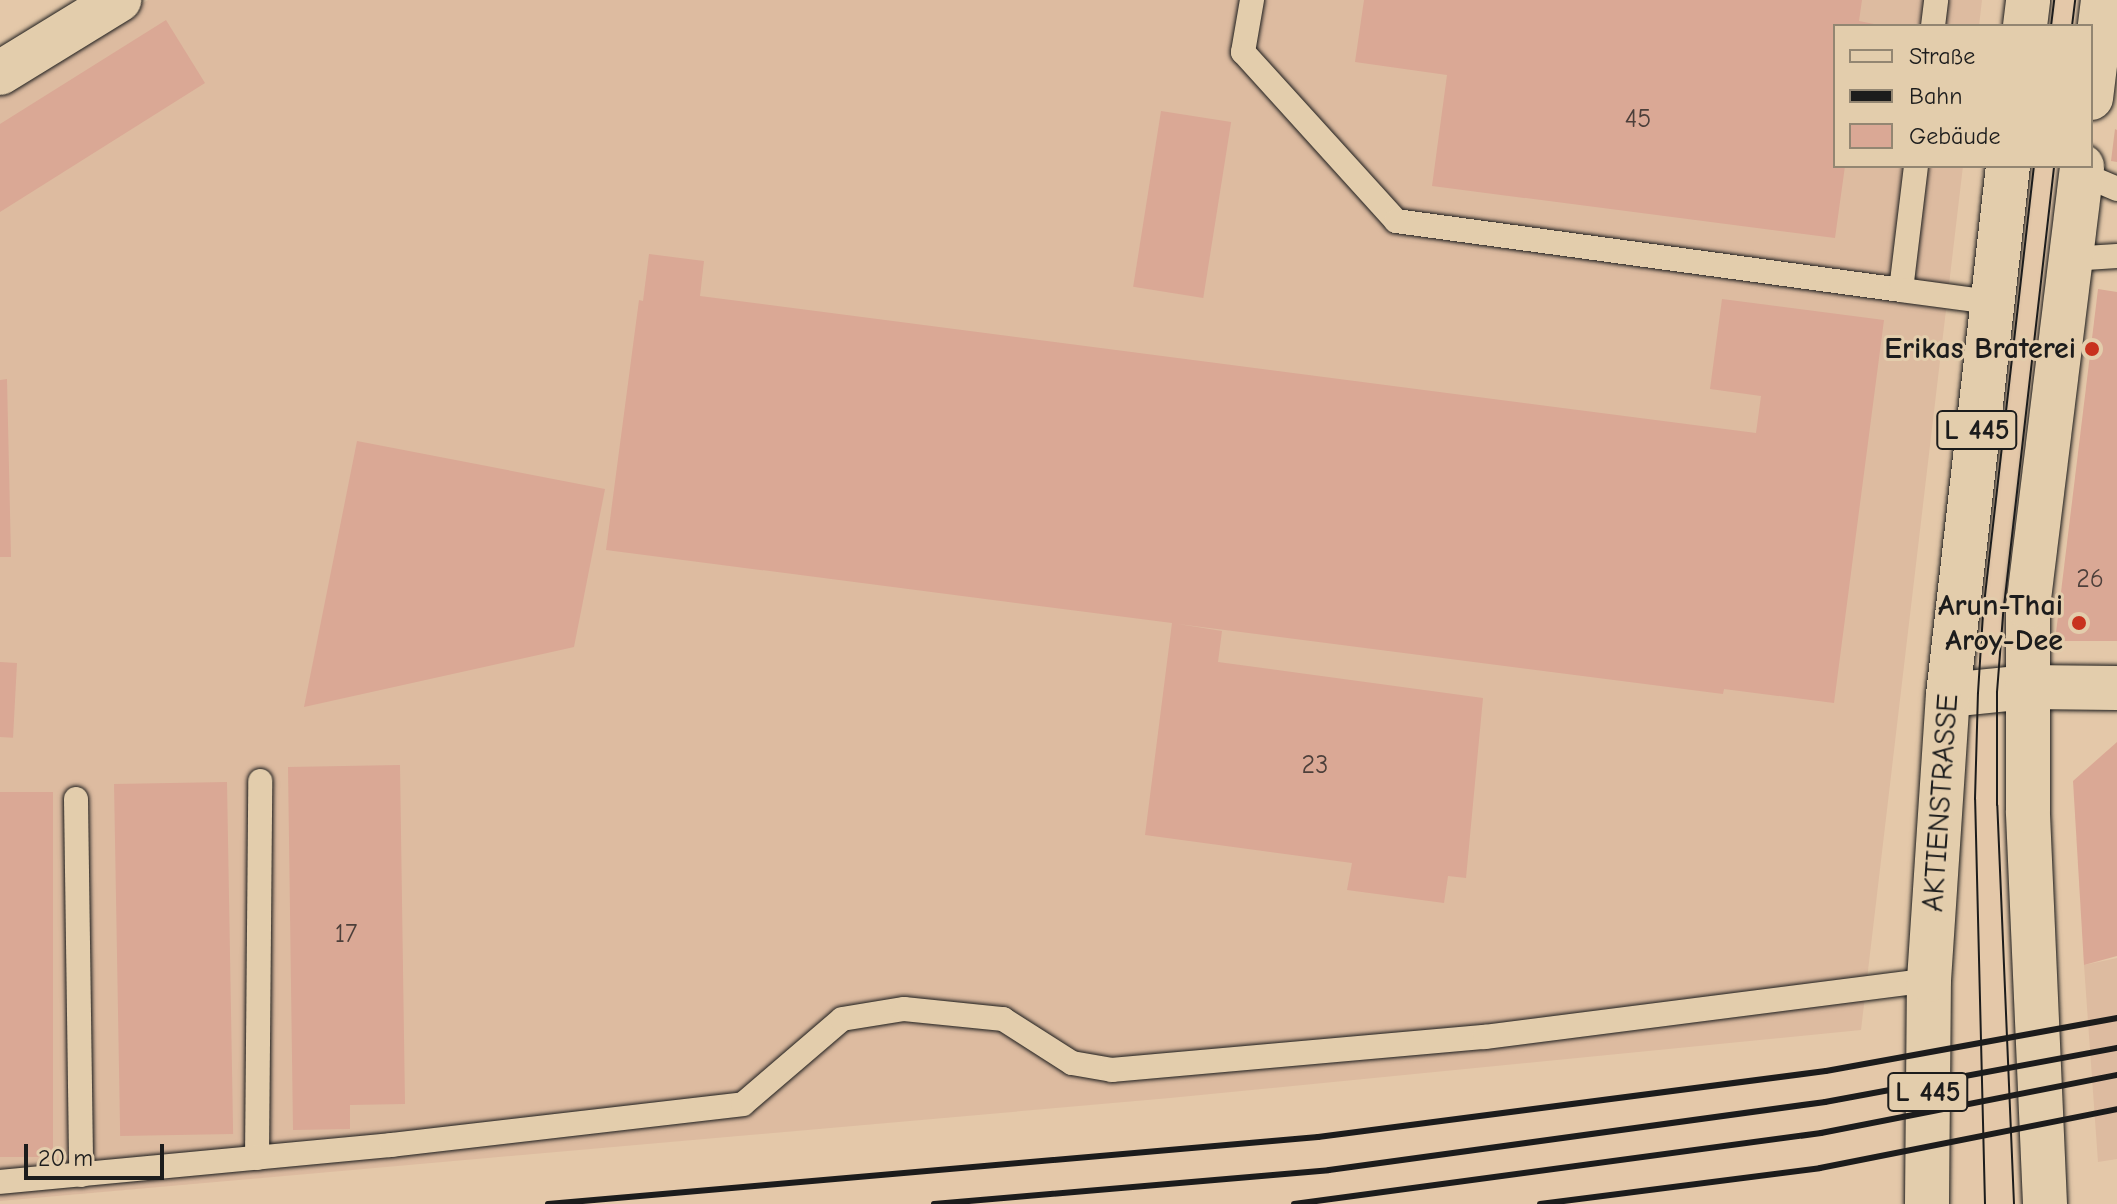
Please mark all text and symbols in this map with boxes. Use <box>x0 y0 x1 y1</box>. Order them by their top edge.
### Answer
legend <box>1833 24 2093 168</box>
text: Straße <box>1909 42 1975 70</box>
text: Bahn <box>1909 82 1962 110</box>
house number: 45 <box>1625 104 1651 136</box>
text: Gebäude <box>1909 122 2000 150</box>
place label: Erikas Braterei <box>1884 331 2076 367</box>
marker: Erikas Braterei <box>2083 340 2101 358</box>
road number: L 445 <box>1935 406 2019 454</box>
house number: 26 <box>2076 564 2104 596</box>
place label: Arun-Thai Aroy-Dee <box>1938 588 2063 658</box>
marker: Arun-Thai Aroy-Dee <box>2070 614 2088 632</box>
street label: AKTIENSTRASSE <box>1915 693 1967 913</box>
house number: 23 <box>1302 750 1328 782</box>
house number: 17 <box>335 919 357 951</box>
road number: L 445 <box>1886 1068 1970 1116</box>
scale bar <box>28 1128 168 1178</box>
text: 20 m <box>38 1144 93 1172</box>

